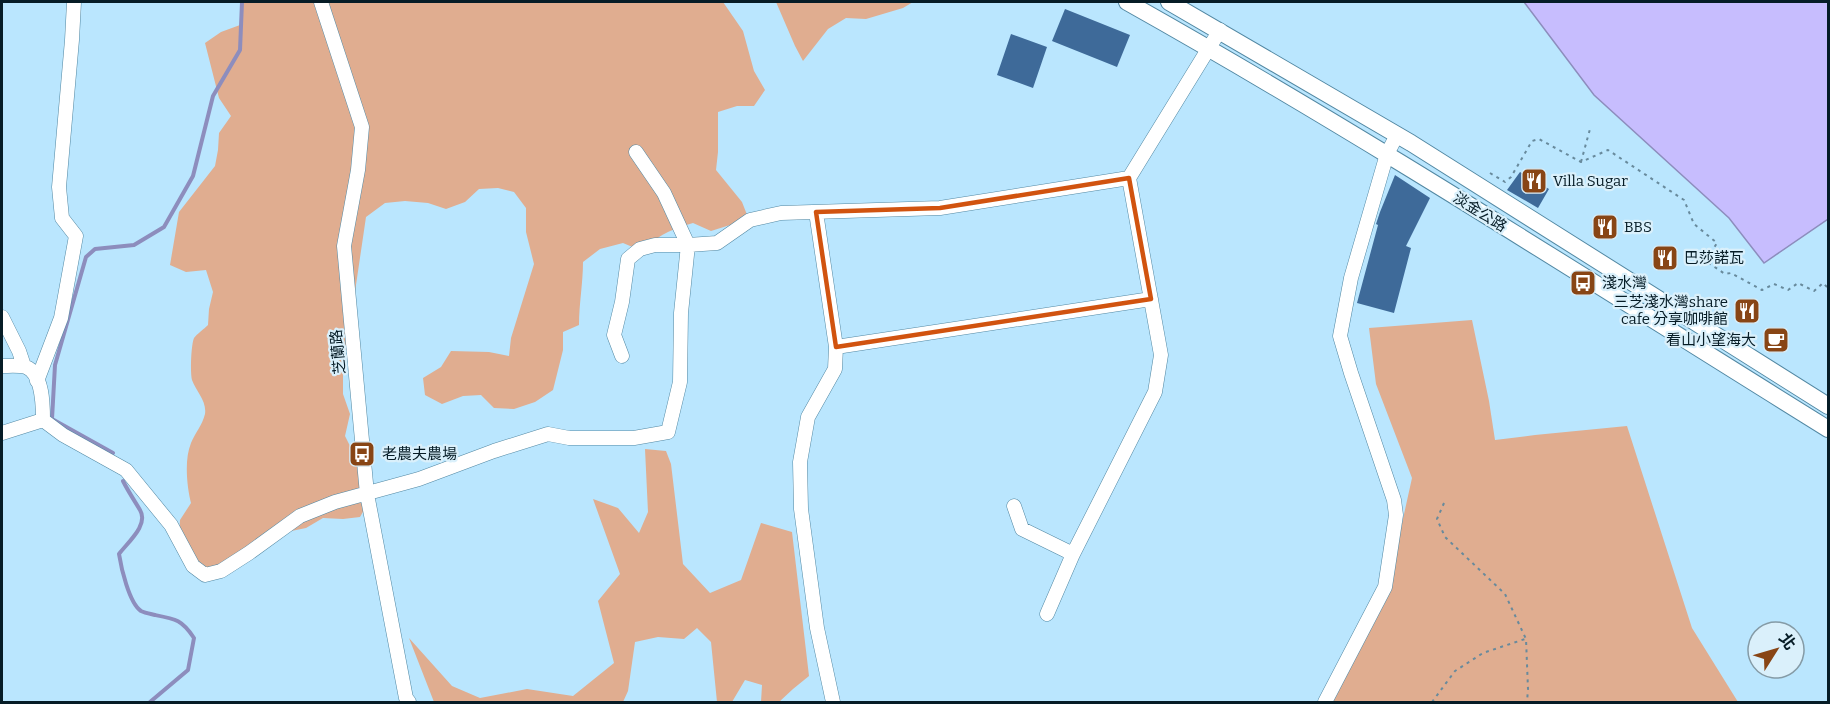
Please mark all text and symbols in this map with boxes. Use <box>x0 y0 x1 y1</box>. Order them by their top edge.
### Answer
restaurant icon: Villa Sugar <box>1519 166 1549 196</box>
place label: Villa Sugar <box>1553 172 1628 190</box>
street label: 淡金公路 <box>1450 188 1510 236</box>
restaurant icon: BBS <box>1590 212 1620 242</box>
place label: BBS <box>1624 218 1652 236</box>
restaurant icon: 巴莎諾瓦 <box>1650 243 1680 273</box>
place label: 巴莎諾瓦 <box>1684 249 1744 267</box>
bus stop icon: 淺水灣 <box>1568 268 1598 298</box>
place label: 淺水灣 <box>1602 274 1647 292</box>
place label: 三芝淺水灣share cafe 分享咖啡館 <box>1614 293 1728 328</box>
restaurant icon: 三芝淺水灣share cafe 分享咖啡館 <box>1732 296 1762 326</box>
cafe icon: 看山小望海大 <box>1761 325 1791 355</box>
street label: 芝蘭路 <box>327 329 349 375</box>
place label: 看山小望海大 <box>1666 331 1756 349</box>
bus stop icon: 老農夫農場 <box>347 439 377 469</box>
place label: 老農夫農場 <box>382 445 457 463</box>
north arrow <box>1746 620 1806 680</box>
text: 北 <box>1775 629 1800 653</box>

